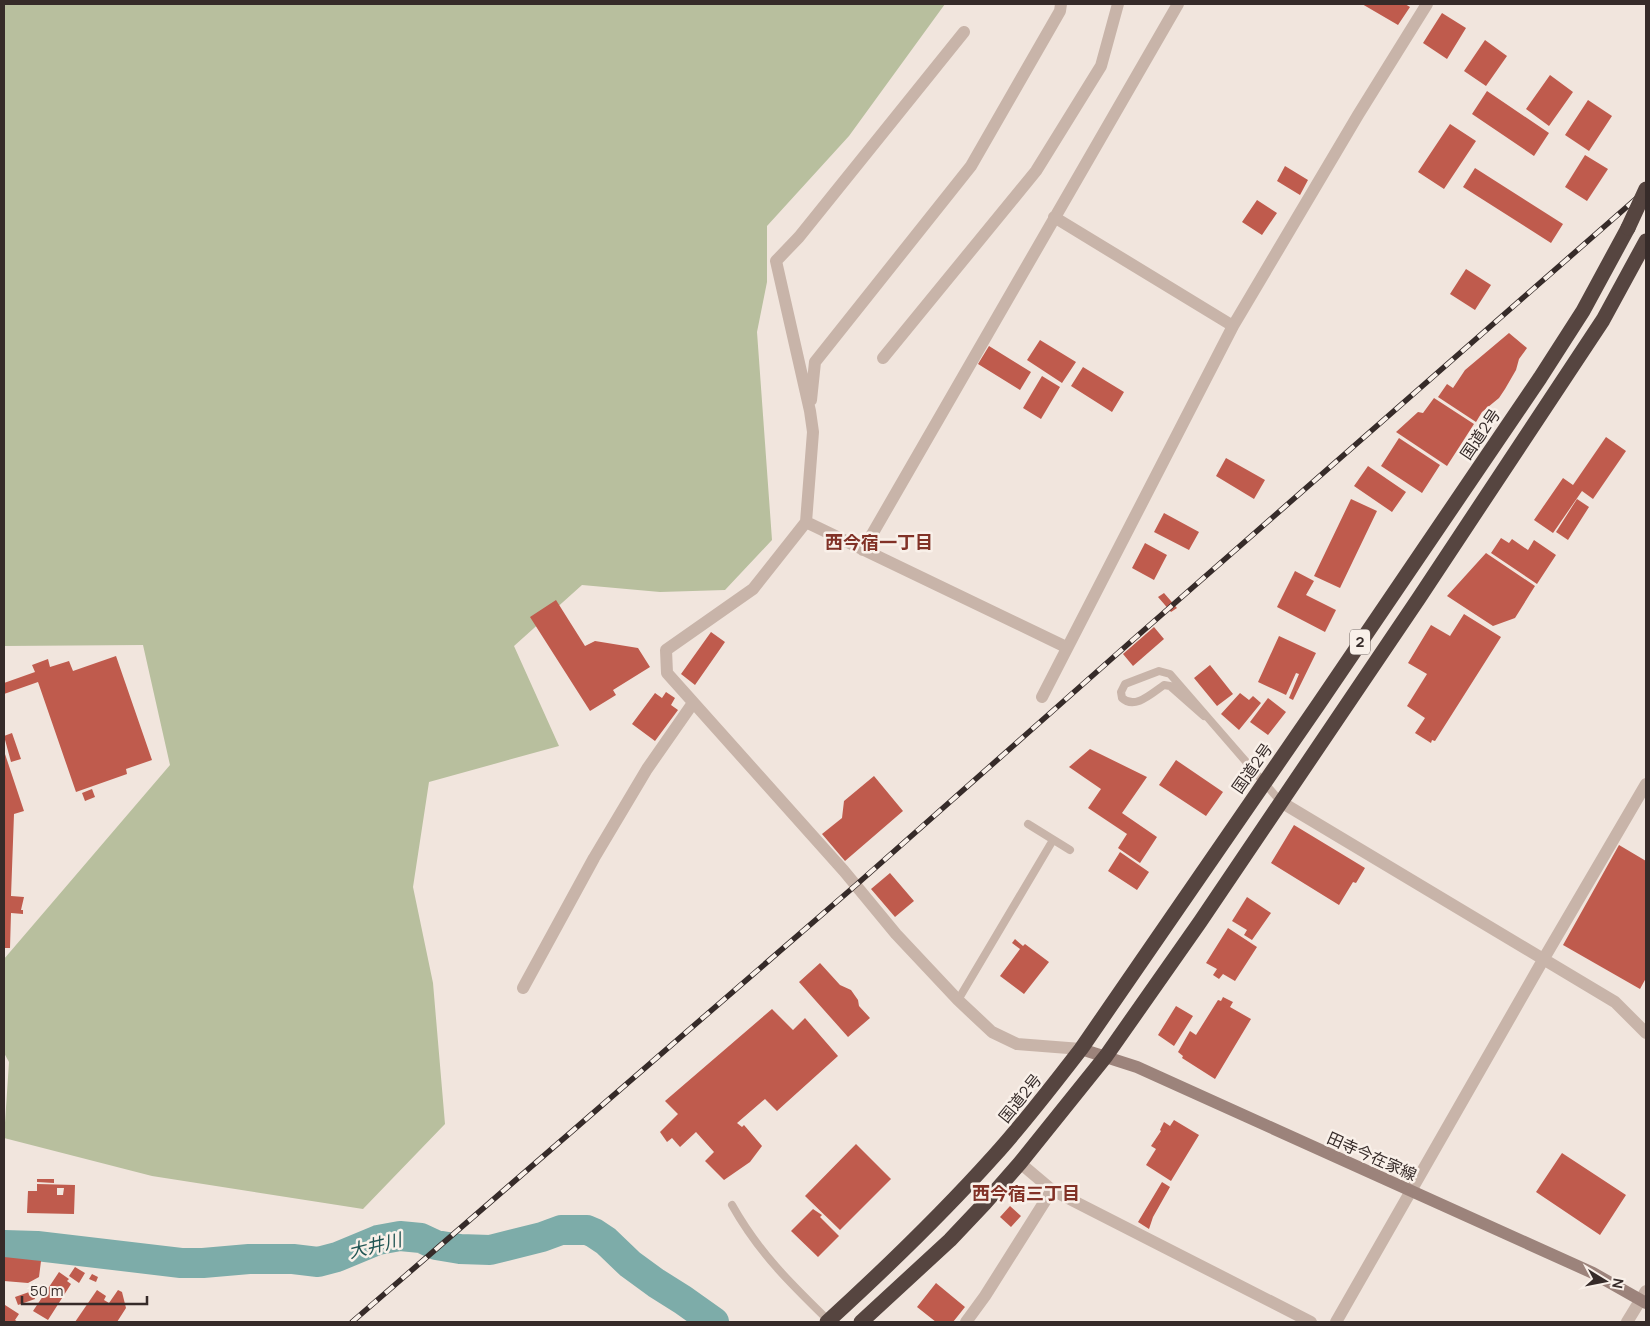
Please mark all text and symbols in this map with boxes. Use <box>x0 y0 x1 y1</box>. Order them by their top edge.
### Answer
street label: 国道2号 <box>1455 404 1505 464</box>
district label: 西今宿一丁目 <box>825 530 933 554</box>
road number: 2 <box>1350 630 1370 654</box>
street label: 国道2号 <box>1227 738 1277 798</box>
street label: 国道2号 <box>993 1069 1047 1127</box>
street label: 田寺今在家線 <box>1324 1126 1420 1186</box>
district label: 西今宿三丁目 <box>972 1181 1080 1205</box>
water label: 大井川 <box>346 1226 406 1263</box>
north arrow <box>1580 1256 1630 1306</box>
scale bar <box>22 1274 148 1306</box>
text: N <box>1608 1277 1629 1290</box>
text: 50 m <box>30 1280 64 1301</box>

